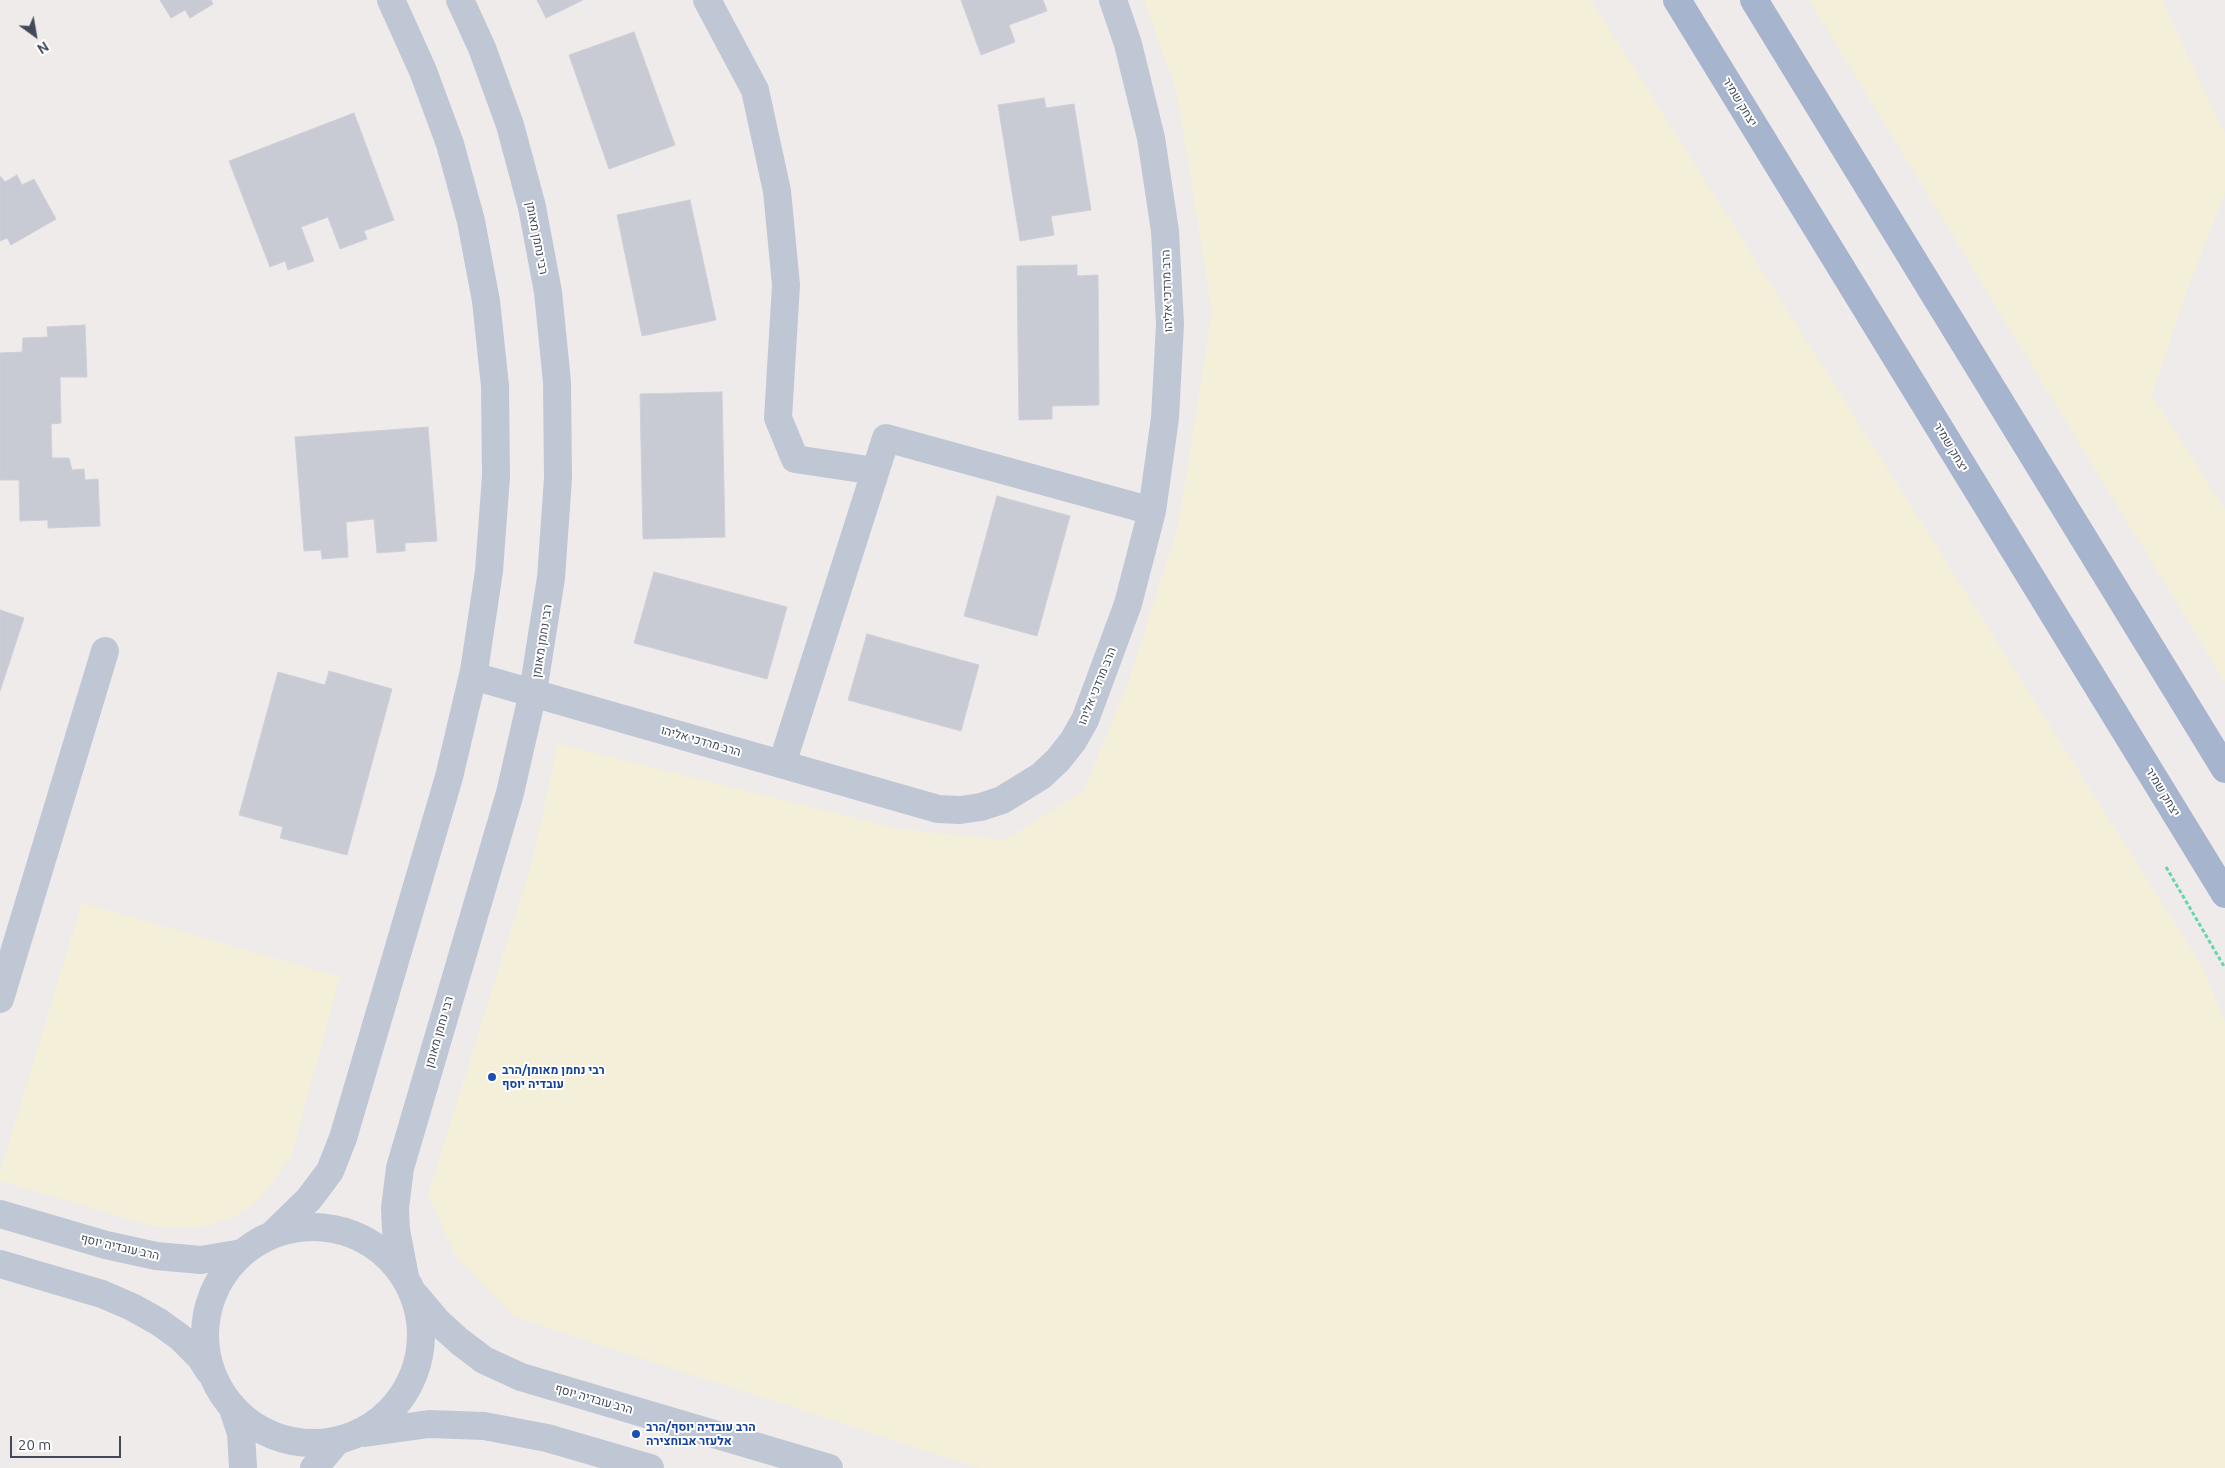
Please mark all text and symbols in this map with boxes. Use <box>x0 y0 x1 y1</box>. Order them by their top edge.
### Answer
north arrow <box>10 10 60 60</box>
text: N <box>34 38 52 57</box>
street label: יצחק שמיר <box>1720 75 1760 129</box>
street label: רבי נחמן מאומן <box>523 200 551 276</box>
street label: הרב מרדכי אליהו <box>1158 249 1176 333</box>
street label: יצחק שמיר <box>1931 420 1971 474</box>
street label: רבי נחמן מאומן <box>529 603 555 679</box>
street label: הרב מרדכי אליהו <box>1075 645 1119 727</box>
street label: הרב מרדכי אליהו <box>659 723 743 759</box>
street label: יצחק שמיר <box>2143 765 2183 819</box>
street label: רבי נחמן מאומן <box>422 994 456 1070</box>
place label: רבי נחמן מאומן/הרב עובדיה יוסף <box>502 1063 605 1091</box>
marker: רבי נחמן מאומן/הרב עובדיה יוסף <box>486 1071 498 1083</box>
street label: הרב עובדיה יוסף <box>79 1231 161 1263</box>
street label: הרב עובדיה יוסף <box>553 1381 635 1417</box>
place label: הרב עובדיה יוסף/הרב אלעזר אבוחצירה <box>646 1420 756 1448</box>
scale bar <box>12 1426 124 1458</box>
marker: הרב עובדיה יוסף/הרב אלעזר אבוחצירה <box>630 1428 642 1440</box>
text: 20 m <box>18 1436 51 1453</box>

